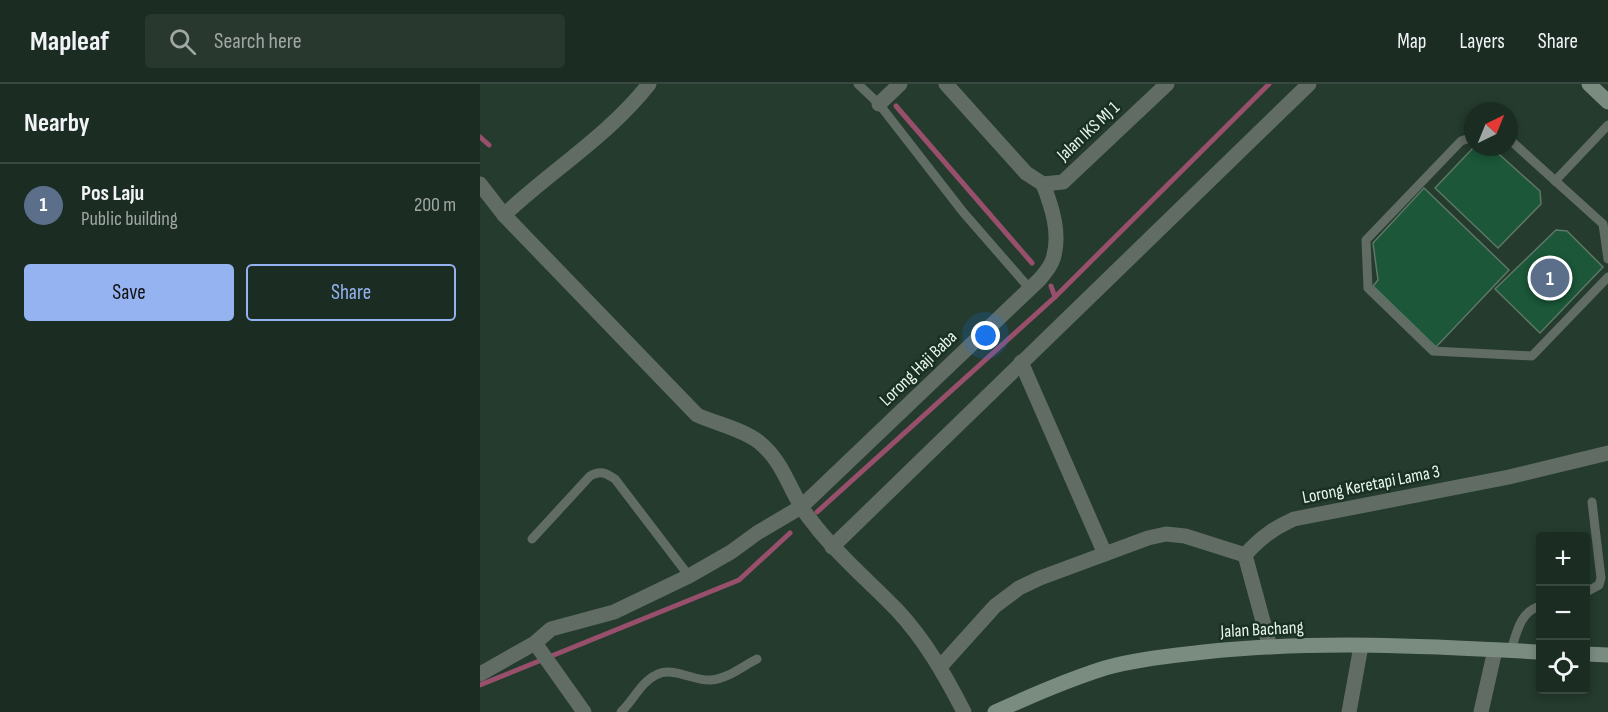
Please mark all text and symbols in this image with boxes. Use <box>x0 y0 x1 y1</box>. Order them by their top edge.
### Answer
search box <box>145 14 565 68</box>
text: Mapleaf <box>30 25 109 58</box>
icon: search <box>166 25 199 58</box>
text: Search here <box>214 28 302 55</box>
text: Map <box>1397 29 1426 54</box>
text: Layers <box>1459 29 1505 54</box>
text: Share <box>1538 29 1578 54</box>
street label: Jalan IKS MJ 1 <box>1052 97 1124 166</box>
north arrow <box>1464 102 1518 156</box>
text: Nearby <box>24 108 90 139</box>
text: Pos Laju <box>81 180 144 207</box>
text: 1 <box>40 193 47 217</box>
text: 200 m <box>414 193 456 217</box>
text: Public building <box>81 207 178 231</box>
pin: 1 <box>1530 256 1570 300</box>
button: Save <box>24 264 234 321</box>
button: Share <box>246 264 456 321</box>
your location <box>971 321 1000 350</box>
street label: Lorong Haji Baba <box>875 326 961 410</box>
street label: Lorong Keretapi Lama 3 <box>1301 461 1442 508</box>
map controls <box>1536 532 1590 694</box>
button: + <box>1536 532 1590 586</box>
button: − <box>1536 586 1590 640</box>
street label: Jalan Bachang <box>1219 617 1304 642</box>
button: locate <box>1536 640 1590 694</box>

